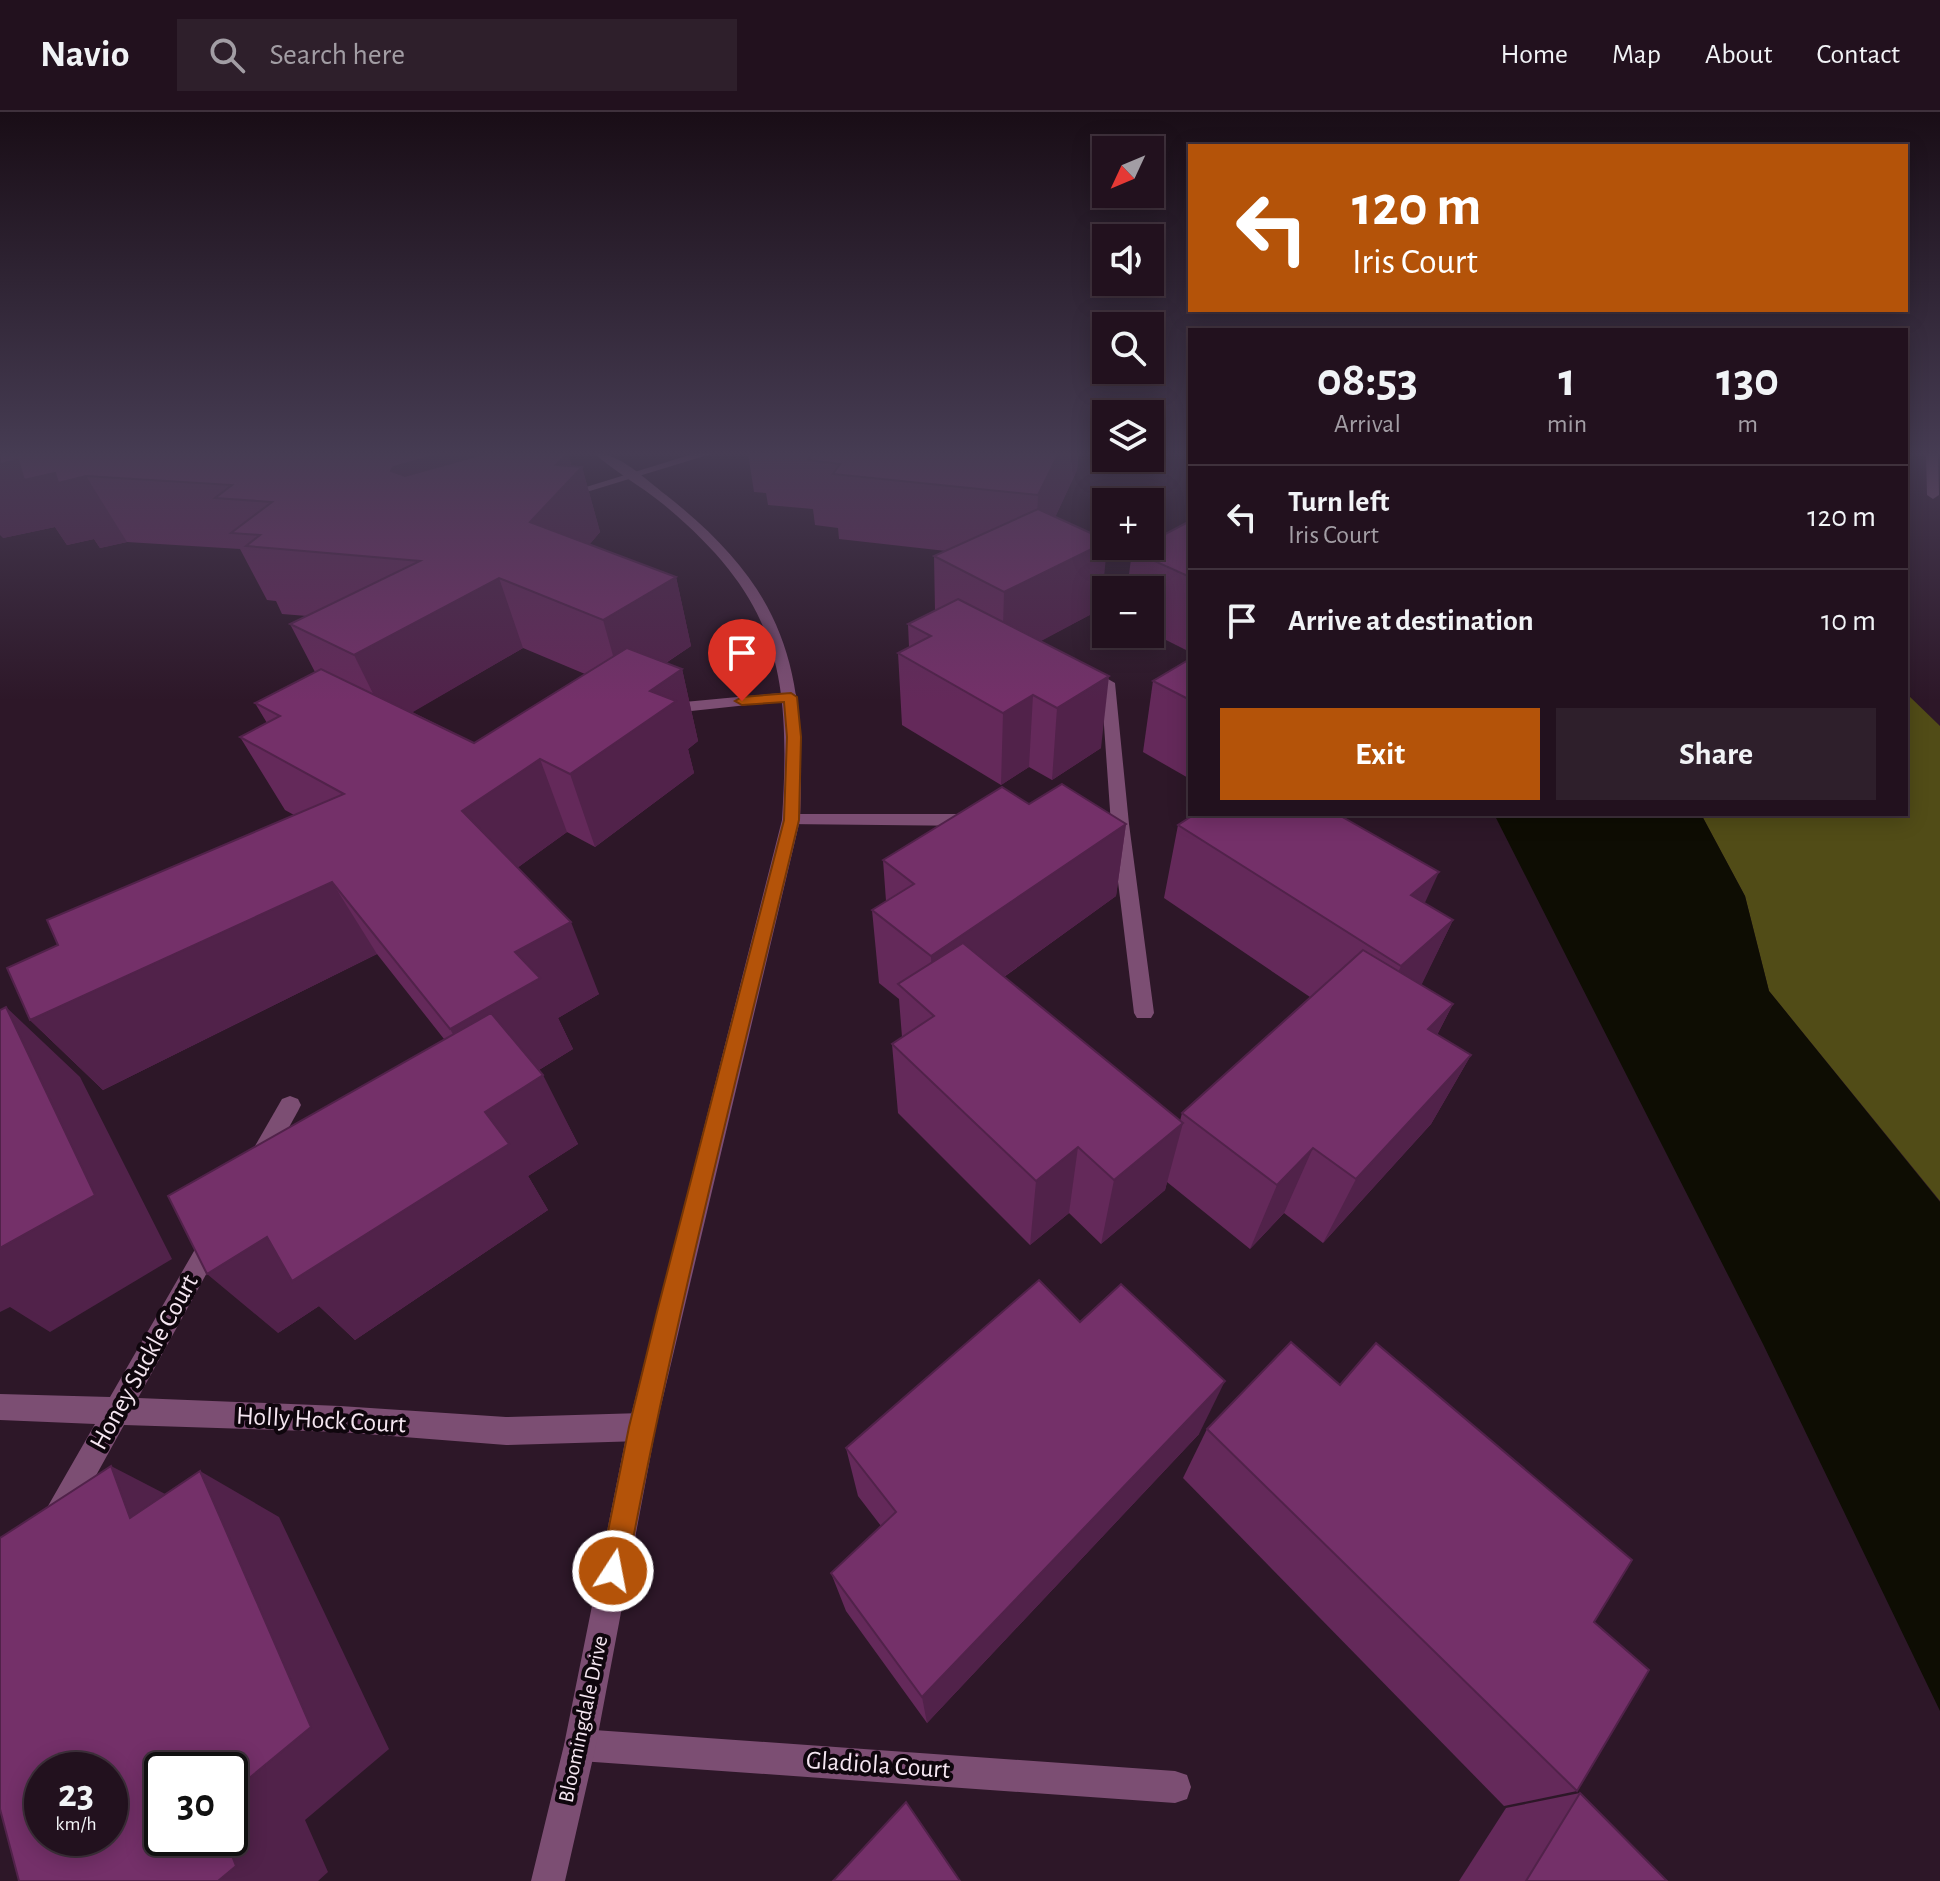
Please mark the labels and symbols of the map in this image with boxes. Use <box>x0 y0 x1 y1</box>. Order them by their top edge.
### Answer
north arrow <box>1092 136 1164 208</box>
pin <box>708 619 776 701</box>
street label: Honey Suckle Court <box>85 1270 203 1454</box>
street label: Holly Hock Court <box>235 1403 407 1437</box>
position arrow <box>571 1529 655 1613</box>
street label: Bloomingdale Drive <box>555 1633 611 1805</box>
street label: Gladiola Court <box>805 1747 951 1783</box>
speed limit sign: 30 <box>144 1752 248 1856</box>

